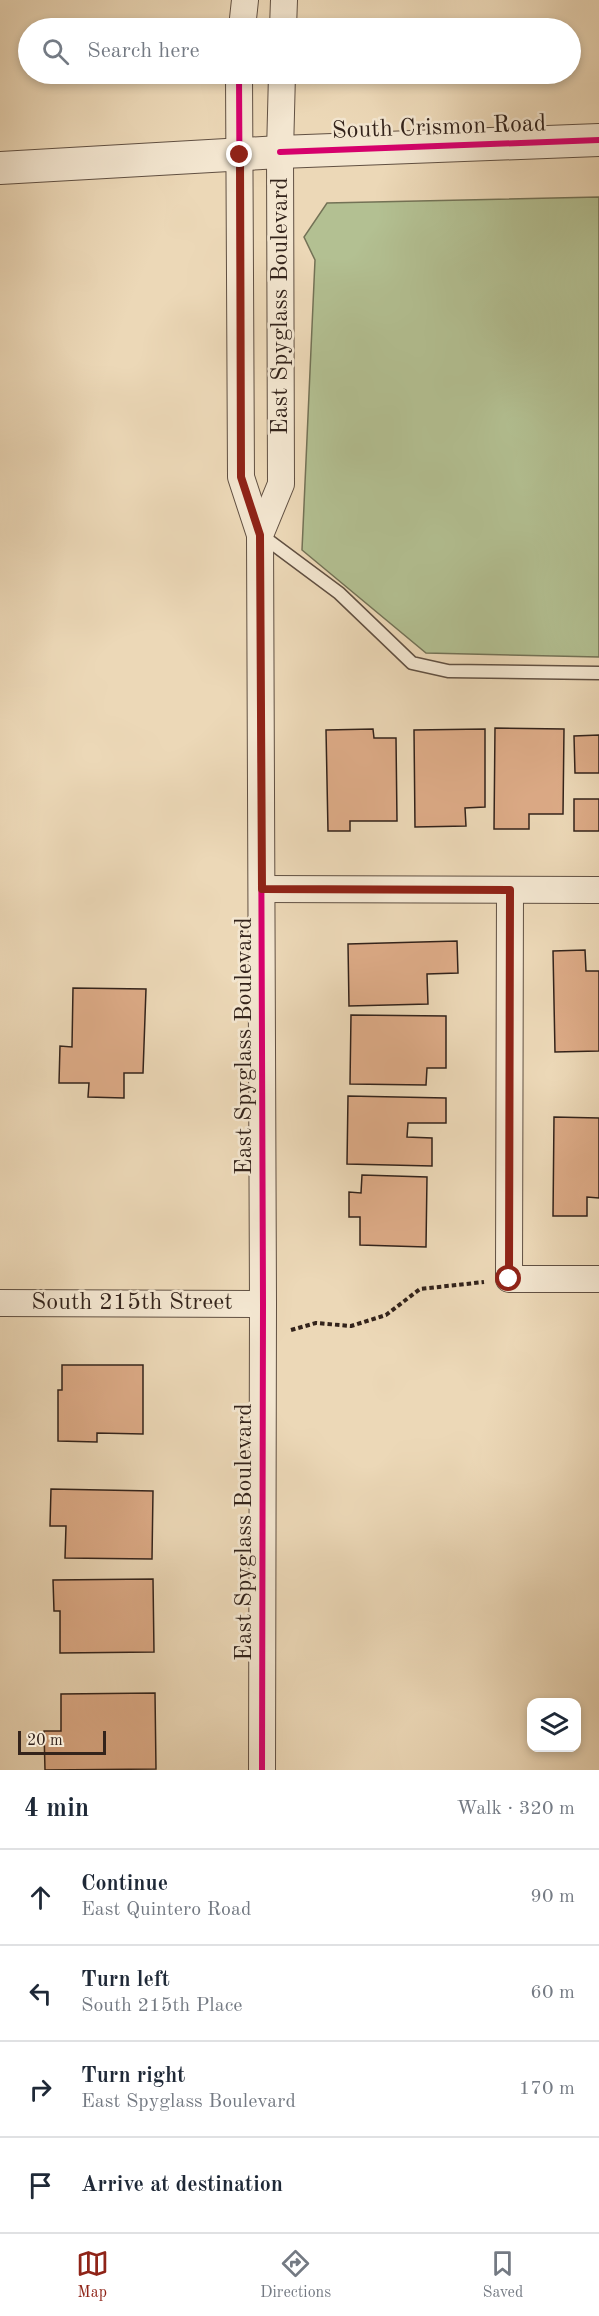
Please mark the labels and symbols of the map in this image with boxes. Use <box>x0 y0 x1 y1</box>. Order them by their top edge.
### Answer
street label: South Crismon Road <box>331 112 547 144</box>
route end <box>226 141 252 167</box>
street label: East Spyglass Boulevard <box>269 177 293 435</box>
street label: East Spyglass Boulevard <box>233 917 257 1175</box>
route start <box>495 1265 521 1291</box>
street label: South 215th Street <box>31 1291 233 1315</box>
street label: East Spyglass Boulevard <box>233 1403 257 1661</box>
scale bar <box>18 1728 106 1756</box>

